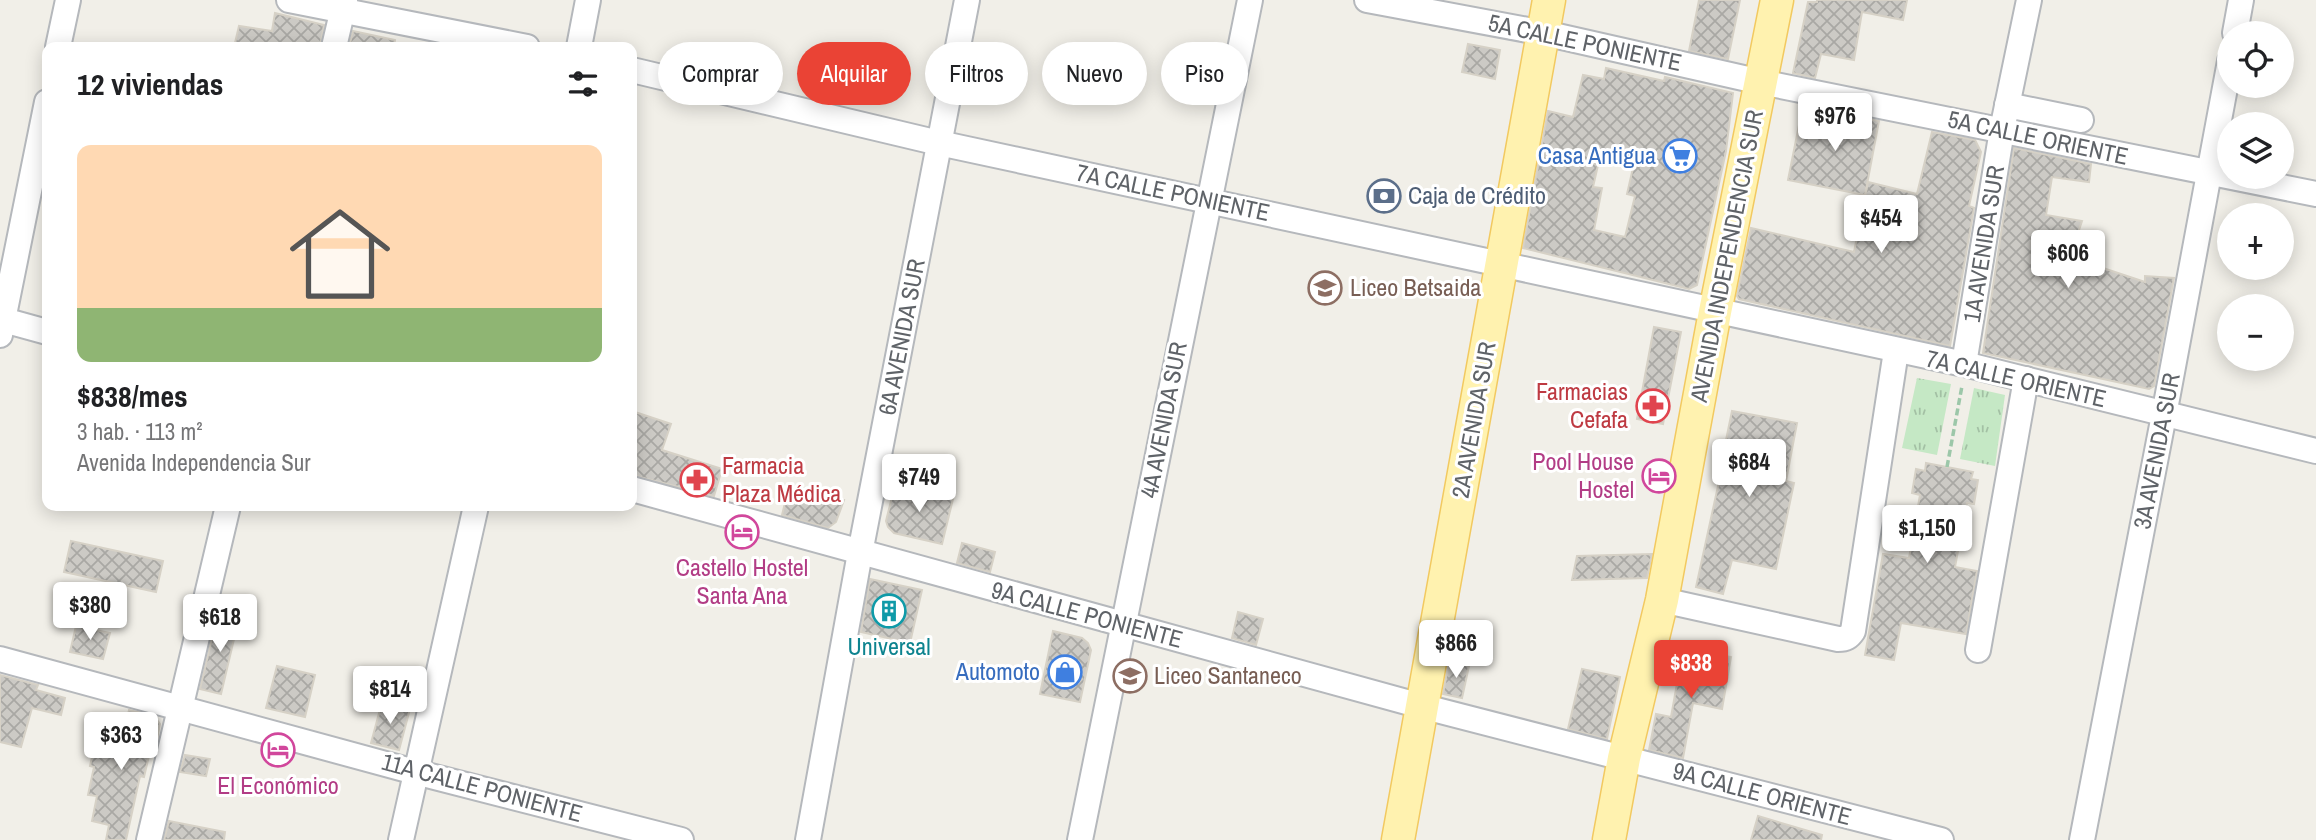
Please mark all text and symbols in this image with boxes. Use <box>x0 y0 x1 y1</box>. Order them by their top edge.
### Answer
street label: 5A CALLE PONIENTE <box>1486 6 1685 78</box>
map controls <box>2217 21 2294 371</box>
button: locate <box>2217 21 2294 98</box>
chip: Comprar <box>658 42 783 105</box>
chip: Alquilar <box>797 42 911 105</box>
chip: Filtros <box>925 42 1028 105</box>
chip: Nuevo <box>1042 42 1147 105</box>
chip: Piso <box>1161 42 1248 105</box>
text: 12 viviendas <box>77 64 223 104</box>
icon: filters <box>564 65 602 103</box>
pin: $976 <box>1794 94 1876 153</box>
text: $976 <box>1814 100 1856 131</box>
street label: 5A CALLE ORIENTE <box>1945 102 2131 172</box>
street label: AVENIDA INDEPENDENCIA SUR <box>1682 107 1770 406</box>
button: layers <box>2217 112 2294 189</box>
supermarket icon: Casa Antigua <box>1661 137 1699 175</box>
place label: Casa Antigua <box>1538 139 1656 171</box>
street label: 7A CALLE PONIENTE <box>1074 156 1273 228</box>
street label: 1A AVENIDA SUR <box>1955 163 2011 325</box>
bank icon: Caja de Crédito <box>1365 177 1403 215</box>
place label: Caja de Crédito <box>1408 179 1546 211</box>
icon: home <box>277 191 403 317</box>
pin: $454 <box>1840 196 1922 255</box>
text: $454 <box>1860 202 1902 233</box>
button: + <box>2217 203 2294 280</box>
pin: $606 <box>2027 230 2109 290</box>
text: $606 <box>2047 237 2089 268</box>
street label: 6A AVENIDA SUR <box>870 256 932 418</box>
school or university icon: Liceo Betsaida <box>1306 269 1344 307</box>
place label: Liceo Betsaida <box>1350 271 1481 303</box>
button: − <box>2217 294 2294 371</box>
street label: 4A AVENIDA SUR <box>1132 339 1194 501</box>
street label: 2A AVENIDA SUR <box>1444 339 1503 501</box>
street label: 7A CALLE ORIENTE <box>1923 342 2109 414</box>
street label: 3A AVENIDA SUR <box>2125 370 2187 532</box>
place label: Farmacias Cefafa <box>1536 375 1628 435</box>
text: $838/mes <box>77 376 188 416</box>
pharmacy icon: Farmacias Cefafa <box>1634 387 1672 425</box>
text: 3 hab. · 113 m² <box>77 416 203 447</box>
pin: $684 <box>1708 440 1790 499</box>
place label: Pool House Hostel <box>1532 445 1634 505</box>
text: $684 <box>1728 446 1770 477</box>
text: Avenida Independencia Sur <box>77 447 311 478</box>
place label: Farmacia Plaza Médica <box>722 449 841 509</box>
pin: $749 <box>878 454 960 514</box>
hotel icon: Pool House Hostel <box>1640 457 1678 495</box>
pharmacy icon: Farmacia Plaza Médica <box>678 461 716 499</box>
text: $749 <box>898 461 940 492</box>
pin: $1,150 <box>1870 505 1984 565</box>
text: $1,150 <box>1898 512 1956 543</box>
hotel icon: Castello Hostel Santa Ana <box>723 513 761 551</box>
place label: Castello Hostel Santa Ana <box>676 551 808 611</box>
street label: 9A CALLE PONIENTE <box>988 573 1186 655</box>
pin: $380 <box>49 582 131 642</box>
text: $380 <box>69 589 111 620</box>
building icon: Universal <box>870 592 908 630</box>
pin: $618 <box>179 594 261 654</box>
text: $618 <box>199 601 241 632</box>
pin: $866 <box>1415 620 1497 680</box>
text: $866 <box>1435 627 1477 658</box>
place label: Universal <box>847 630 931 662</box>
pin: $838 <box>1650 640 1732 700</box>
text: $838 <box>1670 647 1712 678</box>
shop icon: Automoto <box>1046 653 1084 691</box>
place label: Automoto <box>955 655 1040 687</box>
school or university icon: Liceo Santaneco <box>1111 657 1149 695</box>
place label: Liceo Santaneco <box>1154 659 1302 691</box>
pin: $814 <box>349 666 431 726</box>
text: $814 <box>369 673 411 704</box>
pin: $363 <box>80 712 162 772</box>
text: $363 <box>100 719 142 750</box>
hotel icon: El Económico <box>259 731 297 769</box>
street label: 11A CALLE PONIENTE <box>378 745 586 829</box>
street label: 9A CALLE ORIENTE <box>1669 754 1855 832</box>
place label: El Económico <box>217 769 339 801</box>

